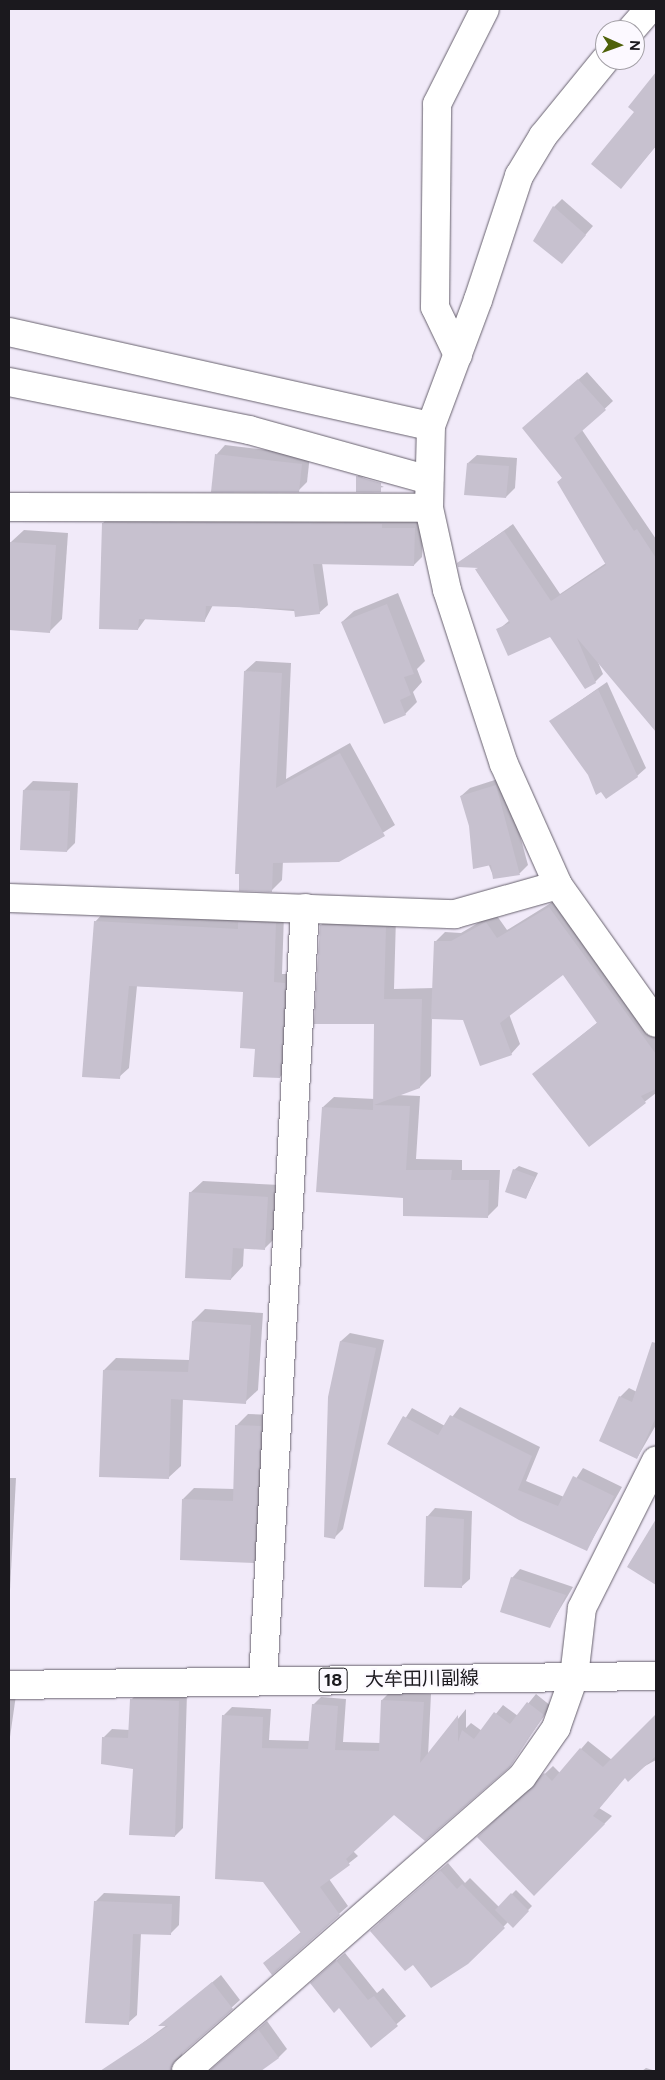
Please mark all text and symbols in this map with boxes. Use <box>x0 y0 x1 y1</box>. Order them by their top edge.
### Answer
north arrow <box>595 20 645 70</box>
text: N <box>626 40 643 51</box>
road number: 18 <box>318 1664 348 1696</box>
street label: 大牟田川副線 <box>365 1667 479 1691</box>

